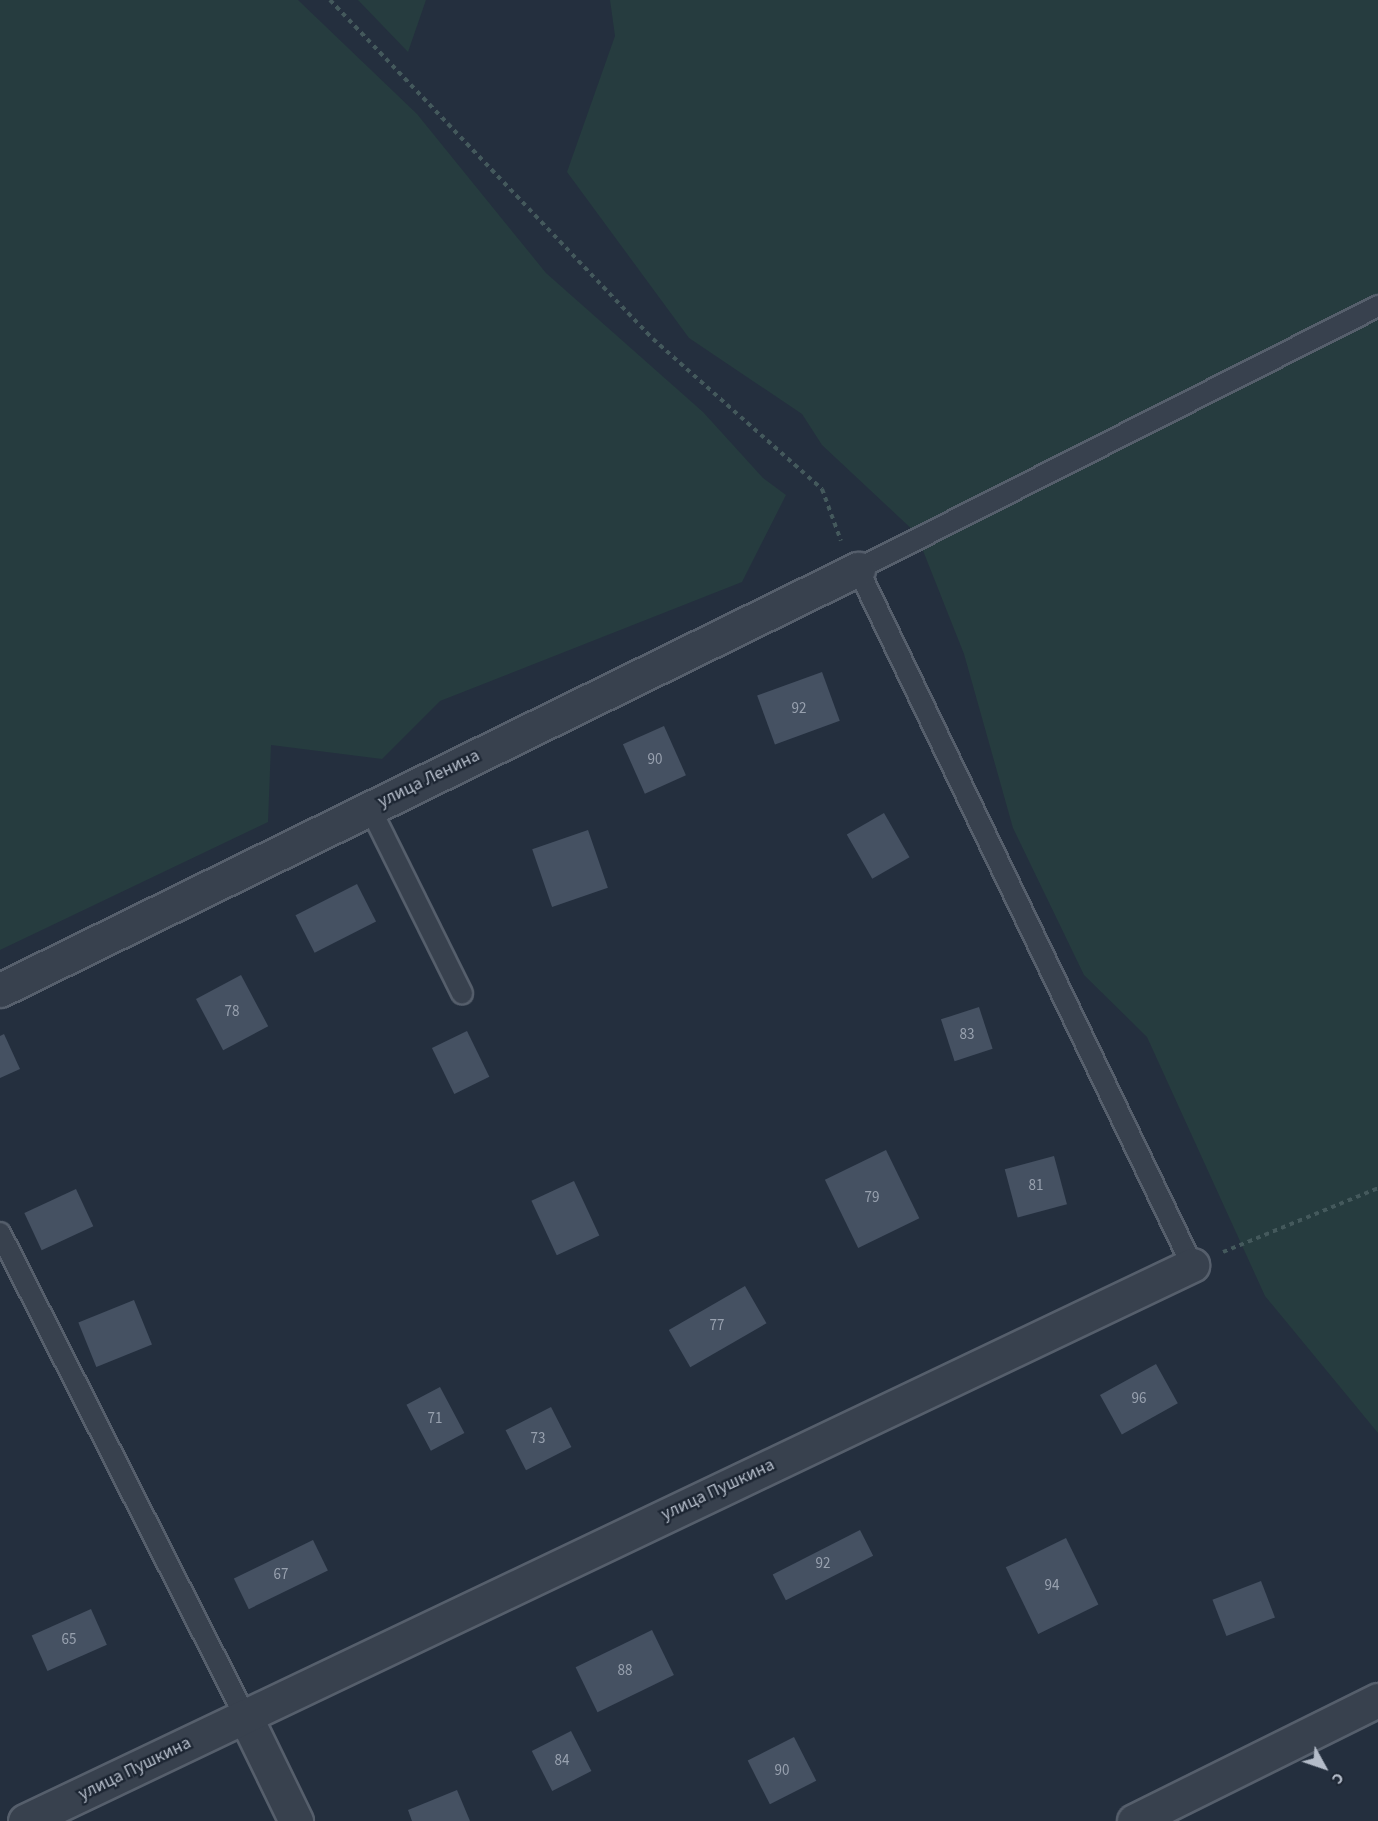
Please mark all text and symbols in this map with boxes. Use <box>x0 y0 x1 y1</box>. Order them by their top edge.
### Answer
house number: 92 <box>792 700 806 718</box>
street label: улица Ленина <box>375 745 483 813</box>
house number: 90 <box>648 751 662 769</box>
house number: 78 <box>225 1003 239 1021</box>
house number: 83 <box>960 1026 974 1044</box>
house number: 81 <box>1029 1177 1043 1195</box>
house number: 79 <box>865 1189 879 1207</box>
house number: 77 <box>710 1317 724 1335</box>
house number: 96 <box>1132 1390 1146 1408</box>
house number: 71 <box>428 1410 442 1428</box>
house number: 73 <box>531 1430 545 1448</box>
street label: улица Пушкина <box>658 1454 778 1526</box>
house number: 92 <box>816 1555 830 1573</box>
house number: 67 <box>274 1566 288 1584</box>
house number: 94 <box>1045 1577 1059 1595</box>
house number: 65 <box>62 1631 76 1649</box>
house number: 88 <box>618 1662 632 1680</box>
street label: улица Пушкина <box>75 1732 195 1806</box>
north arrow <box>1294 1737 1354 1797</box>
house number: 84 <box>555 1752 569 1770</box>
house number: 90 <box>775 1762 789 1780</box>
text: С <box>1326 1768 1349 1789</box>

